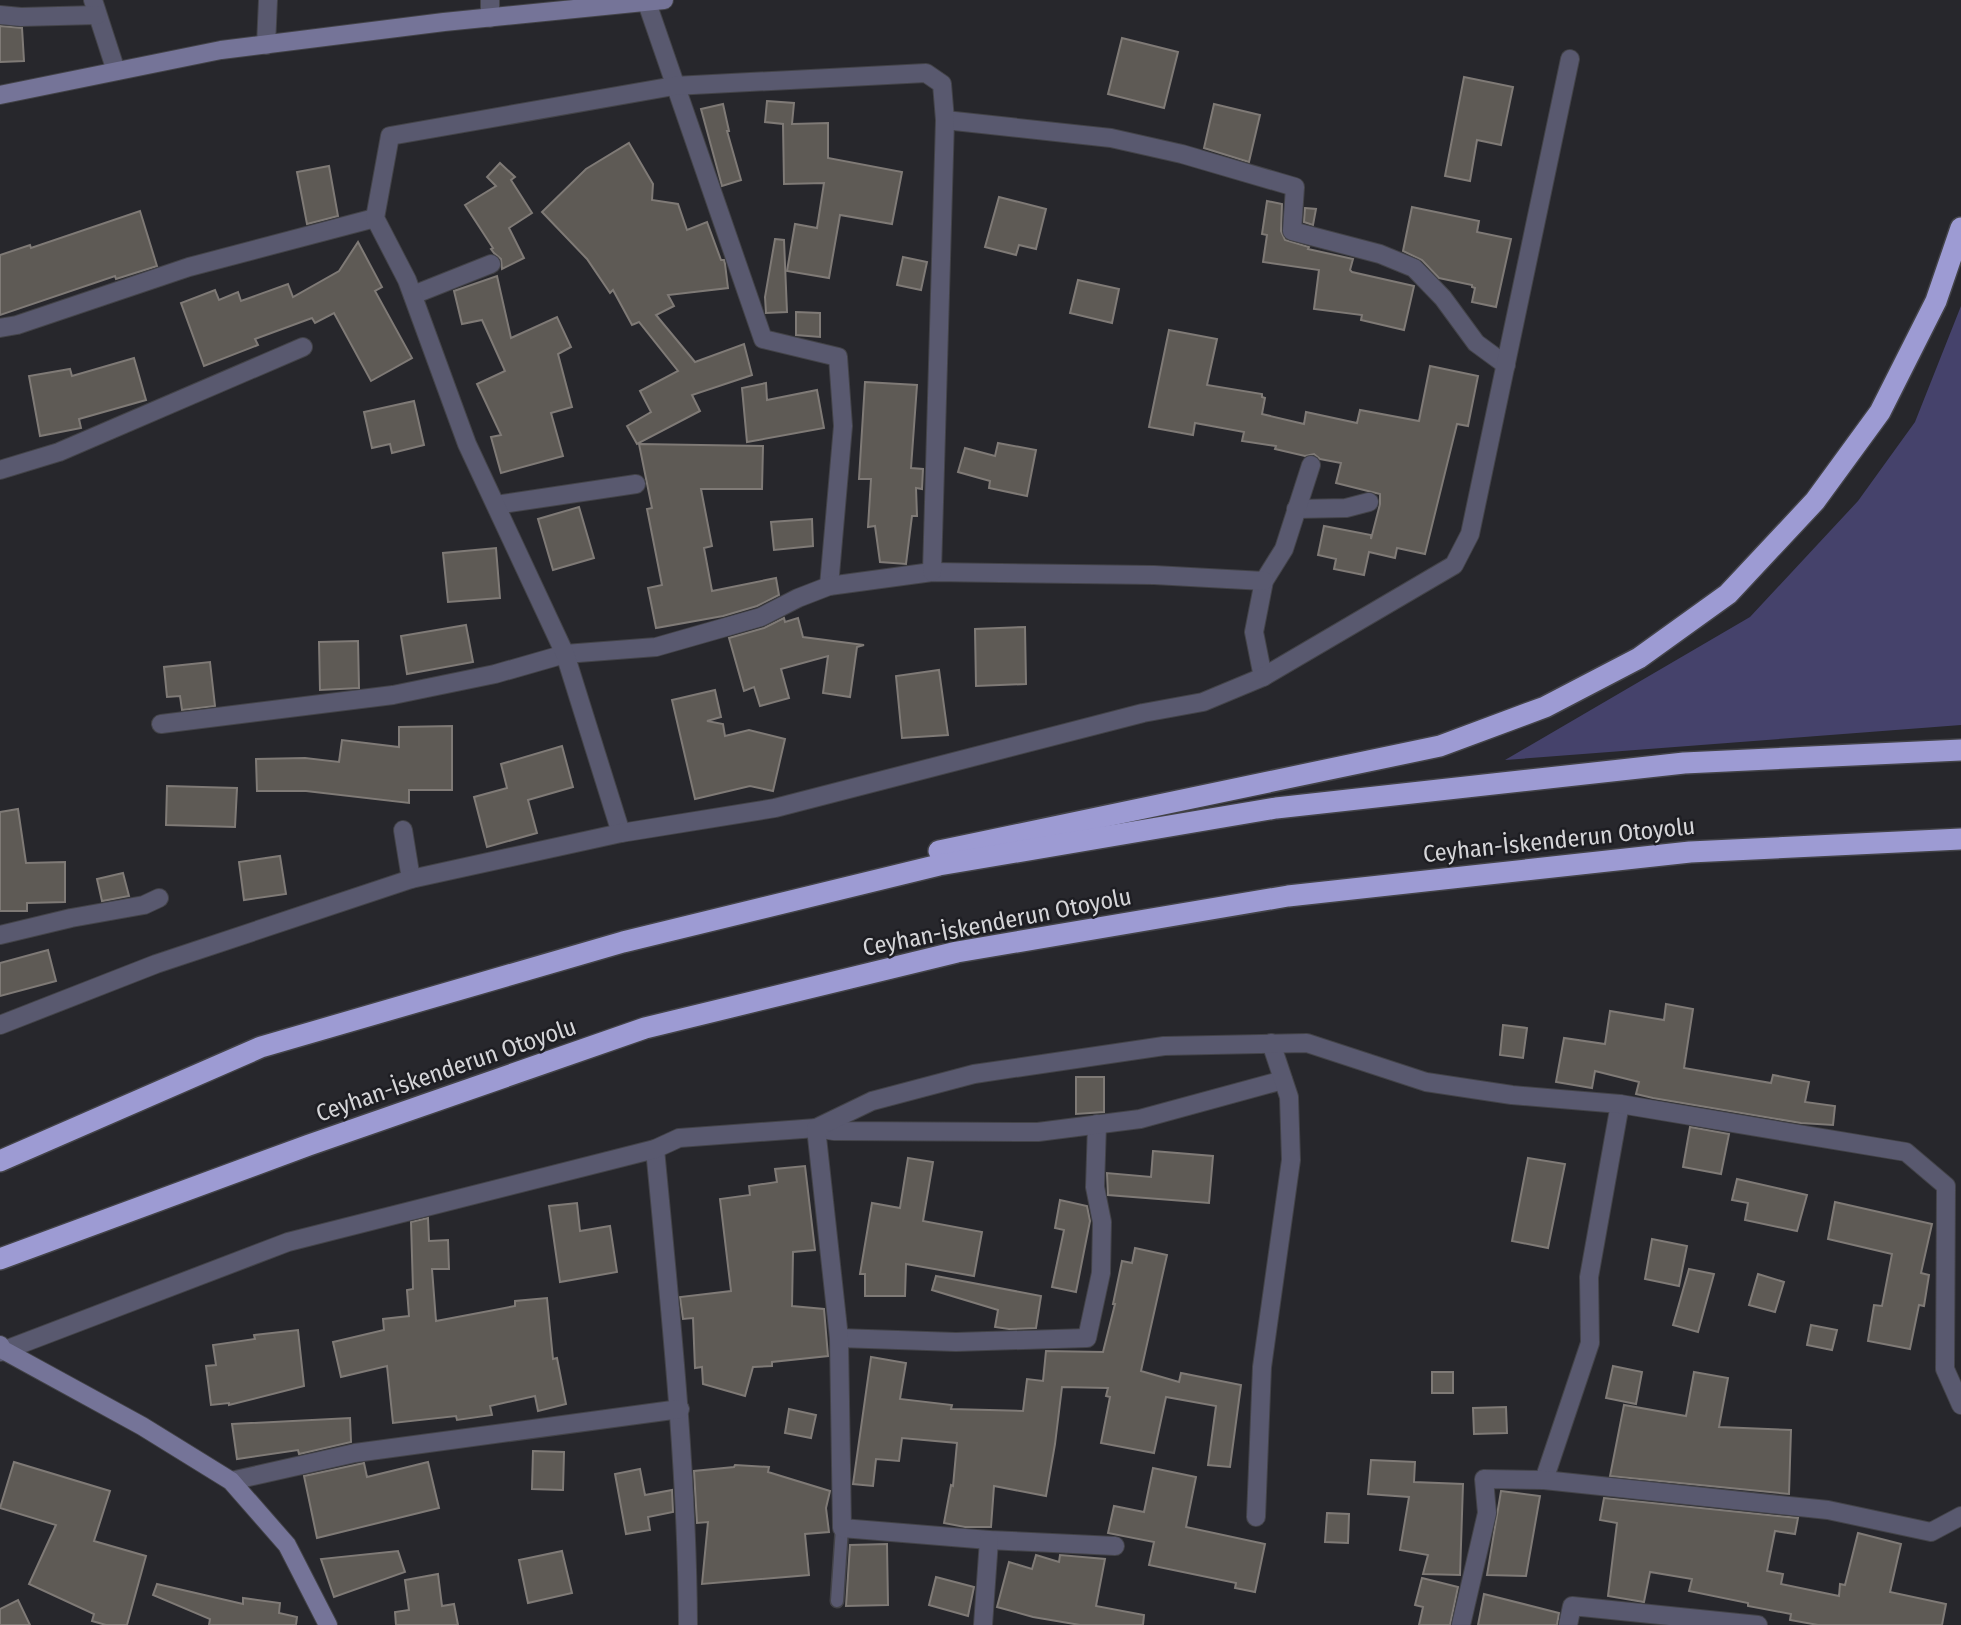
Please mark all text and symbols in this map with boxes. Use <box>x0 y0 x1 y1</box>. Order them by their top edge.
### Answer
street label: Ceyhan-İskenderun Otoyolu <box>1422 812 1696 868</box>
street label: Ceyhan-İskenderun Otoyolu <box>860 882 1134 962</box>
street label: Ceyhan-İskenderun Otoyolu <box>312 1012 580 1128</box>

